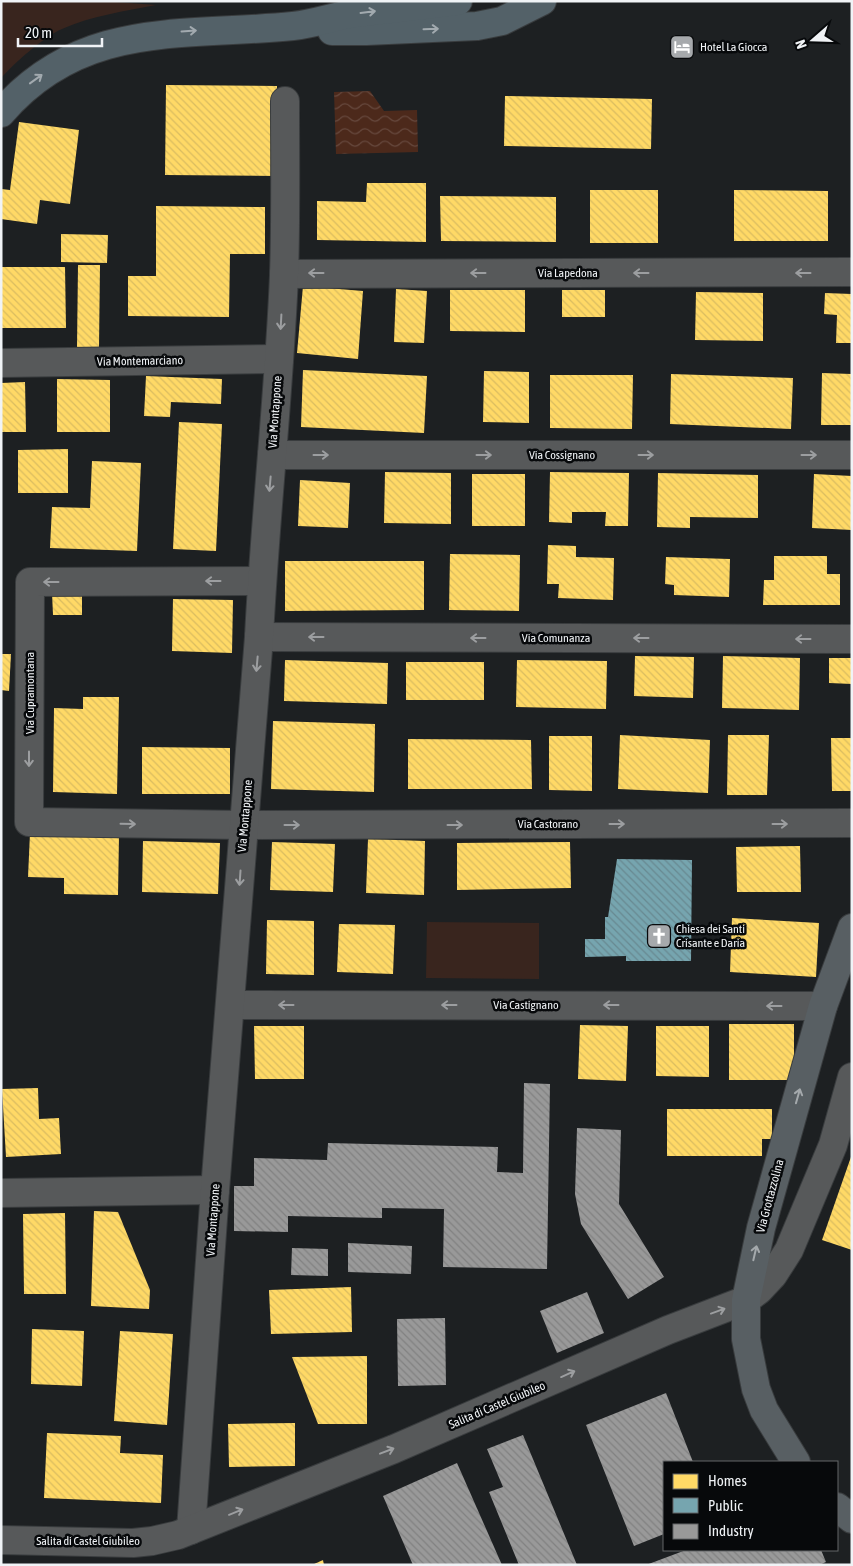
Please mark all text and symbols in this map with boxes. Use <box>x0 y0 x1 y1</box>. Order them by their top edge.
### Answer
one-way arrow <box>360 7 376 17</box>
scale bar <box>18 15 101 47</box>
north arrow <box>788 15 838 65</box>
text: 20 m <box>25 24 52 41</box>
one-way arrow <box>422 24 439 34</box>
one-way arrow <box>181 27 197 36</box>
hotel icon: Hotel La Giocca <box>669 34 695 60</box>
text: N <box>792 38 810 51</box>
place label: Hotel La Giocca <box>700 40 767 54</box>
one-way arrow <box>29 74 43 84</box>
street label: Via Lapedona <box>538 266 598 280</box>
one-way arrow <box>470 268 486 278</box>
one-way arrow <box>633 268 649 278</box>
one-way arrow <box>795 268 812 278</box>
one-way arrow <box>308 269 324 278</box>
one-way arrow <box>277 314 286 330</box>
street label: Via Montemarciano <box>97 353 184 369</box>
street label: Via Montappone <box>265 375 285 449</box>
street label: Via Cossignano <box>529 448 595 462</box>
one-way arrow <box>312 450 329 460</box>
one-way arrow <box>475 450 491 460</box>
one-way arrow <box>638 450 654 460</box>
one-way arrow <box>800 450 816 460</box>
one-way arrow <box>265 476 275 492</box>
one-way arrow <box>205 576 222 586</box>
one-way arrow <box>43 577 59 587</box>
street label: Via Comunanza <box>522 631 590 645</box>
one-way arrow <box>308 632 324 642</box>
one-way arrow <box>470 633 486 643</box>
one-way arrow <box>633 633 649 643</box>
one-way arrow <box>795 634 812 644</box>
street label: Via Cupramontana <box>23 652 37 734</box>
one-way arrow <box>252 656 262 672</box>
one-way arrow <box>24 750 34 767</box>
street label: Via Montappone <box>235 779 255 853</box>
street label: Via Castorano <box>518 817 579 831</box>
one-way arrow <box>120 819 136 828</box>
one-way arrow <box>609 819 625 829</box>
one-way arrow <box>772 819 788 829</box>
one-way arrow <box>284 820 300 830</box>
one-way arrow <box>446 820 463 830</box>
one-way arrow <box>235 870 244 886</box>
place label: Chiesa dei Santi Crisante e Daria <box>676 922 745 950</box>
church icon: Chiesa dei Santi Crisante e Daria <box>646 923 672 949</box>
street label: Via Castignano <box>493 998 559 1012</box>
one-way arrow <box>279 1000 295 1010</box>
one-way arrow <box>441 1000 458 1010</box>
one-way arrow <box>604 1000 620 1010</box>
one-way arrow <box>766 1001 782 1011</box>
one-way arrow <box>793 1088 803 1104</box>
street label: Via Grottazzolina <box>753 1158 787 1234</box>
street label: Via Montappone <box>203 1183 223 1257</box>
one-way arrow <box>751 1245 760 1261</box>
one-way arrow <box>710 1306 725 1315</box>
one-way arrow <box>560 1368 575 1378</box>
street label: Salita di Castel Giubileo <box>447 1378 548 1432</box>
one-way arrow <box>379 1446 394 1455</box>
legend <box>663 1461 838 1551</box>
text: Homes <box>708 1472 747 1489</box>
text: Public <box>708 1497 743 1514</box>
one-way arrow <box>228 1507 243 1516</box>
text: Industry <box>708 1522 754 1539</box>
street label: Salita di Castel Giubileo <box>36 1534 140 1548</box>

